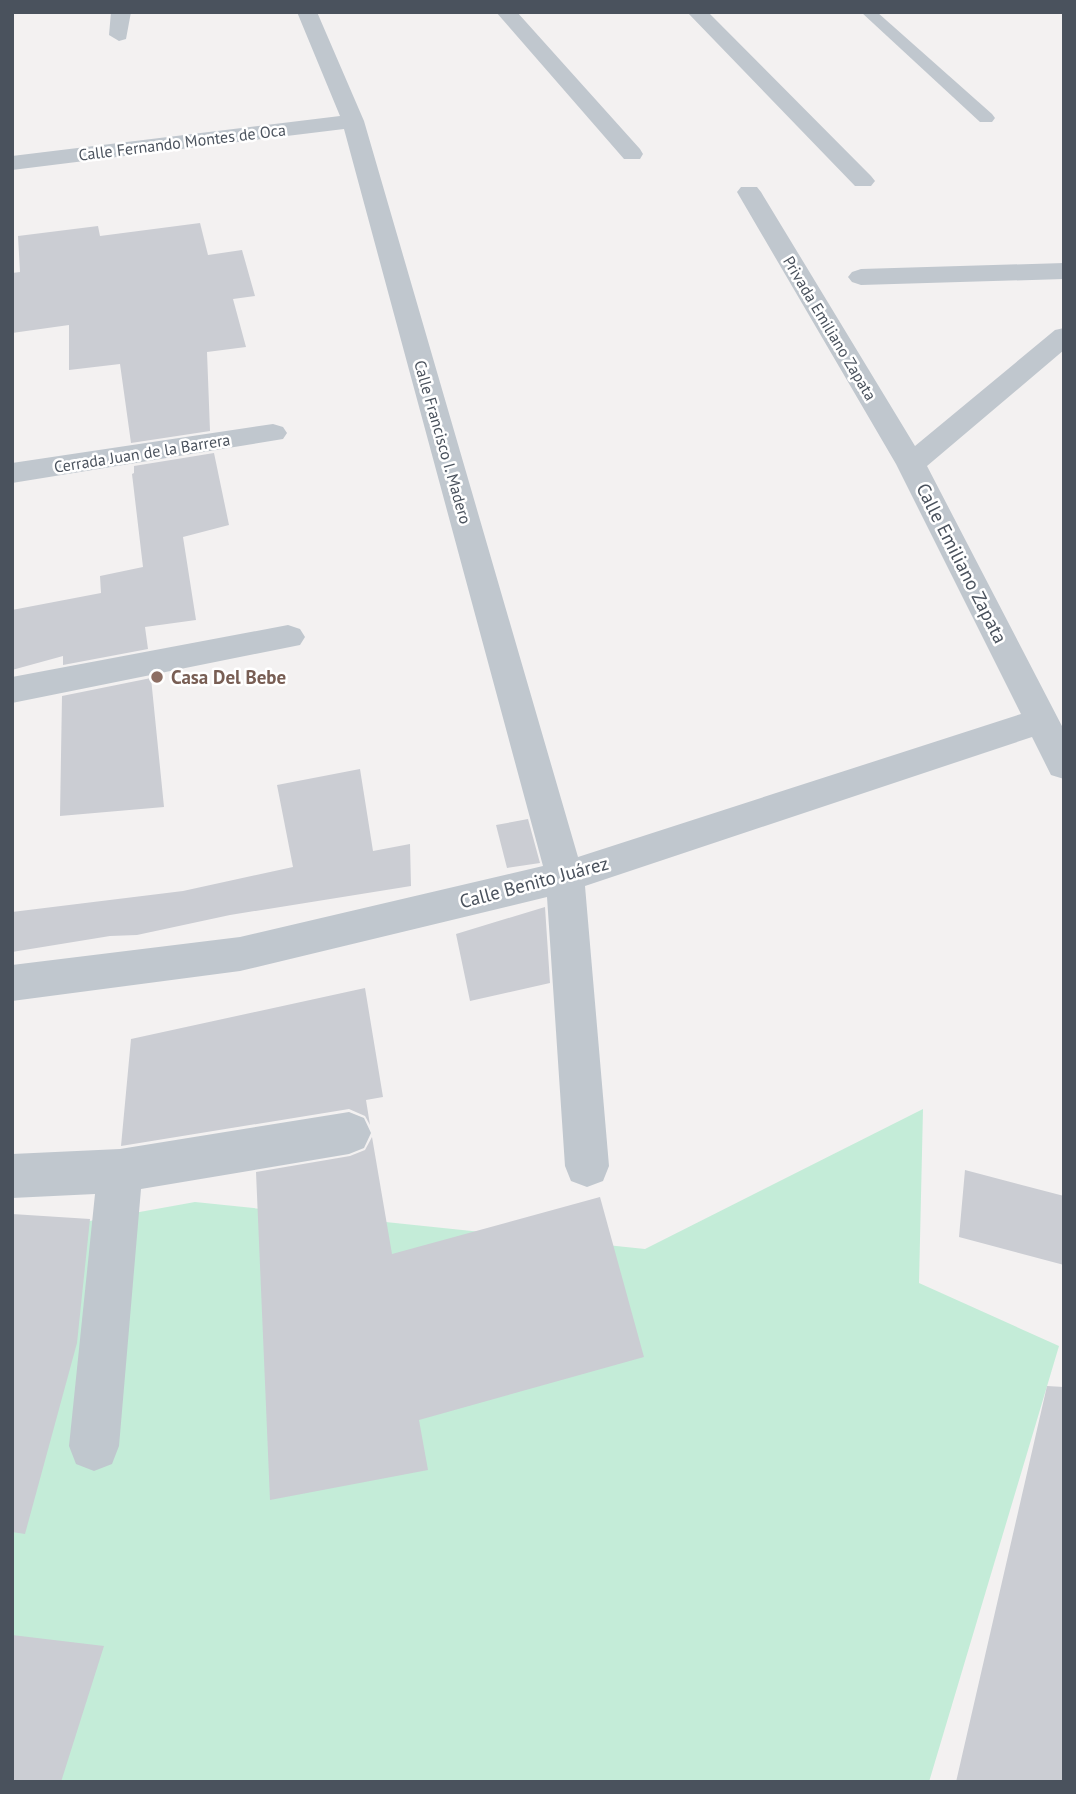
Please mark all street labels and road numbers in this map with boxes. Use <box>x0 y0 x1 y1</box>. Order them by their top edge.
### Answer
street label: Calle Fernando Montes de Oca <box>77 119 287 165</box>
street label: Privada Emiliano Zapata <box>779 252 881 404</box>
street label: Calle Francisco I. Madero <box>410 358 476 526</box>
street label: Cerrada Juan de la Barrera <box>52 429 232 477</box>
street label: Calle Emiliano Zapata <box>911 479 1013 647</box>
street label: Calle Benito Juárez <box>457 851 611 913</box>

